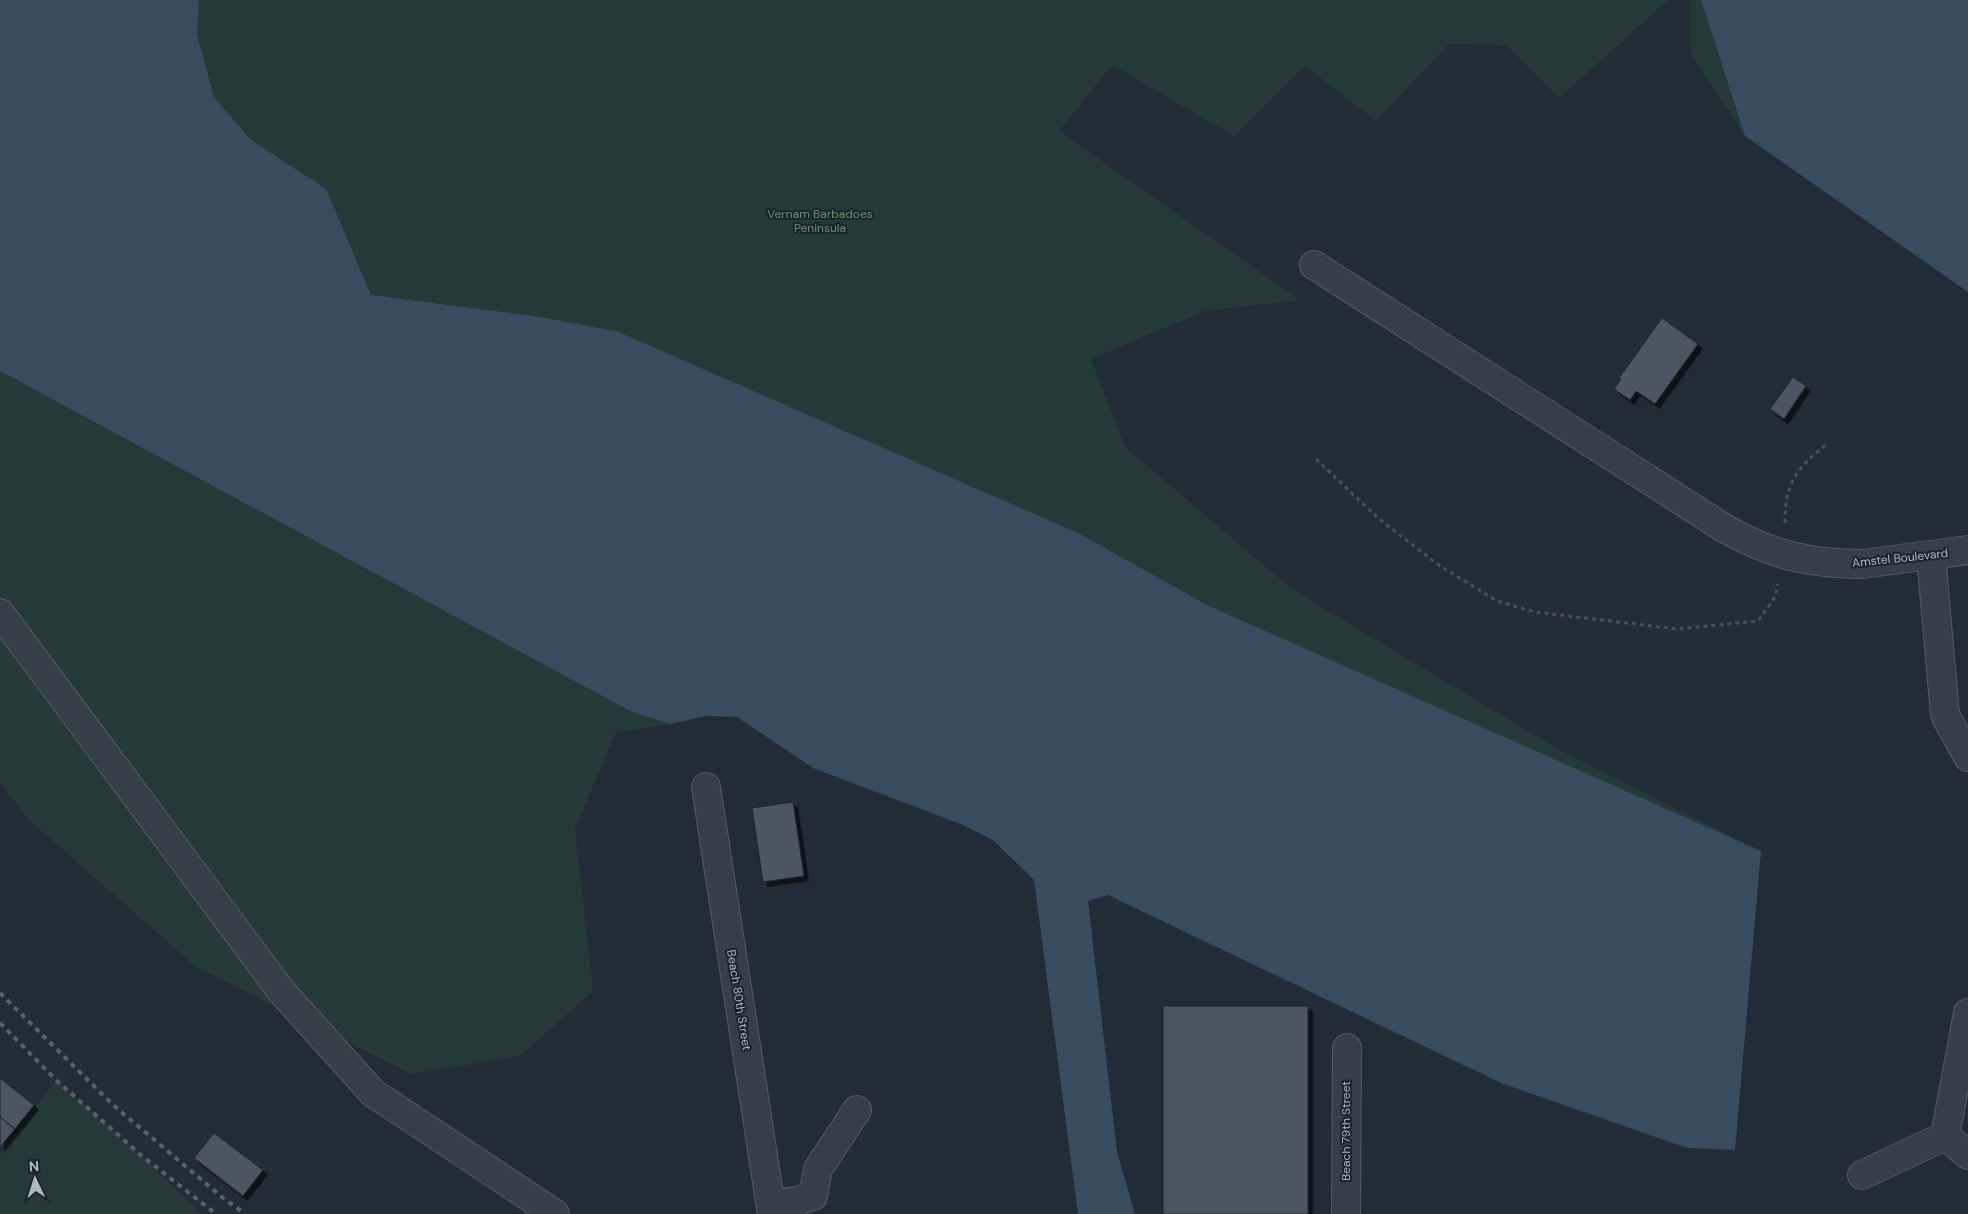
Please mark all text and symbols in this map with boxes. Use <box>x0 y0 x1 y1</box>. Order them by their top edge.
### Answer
park label: Vernam Barbadoes Peninsula <box>767 206 873 236</box>
street label: Amstel Boulevard <box>1851 545 1949 571</box>
street label: Beach 80th Street <box>723 948 755 1052</box>
street label: Beach 79th Street <box>1338 1081 1354 1181</box>
north arrow <box>10 1154 60 1204</box>
text: N <box>28 1157 40 1175</box>

